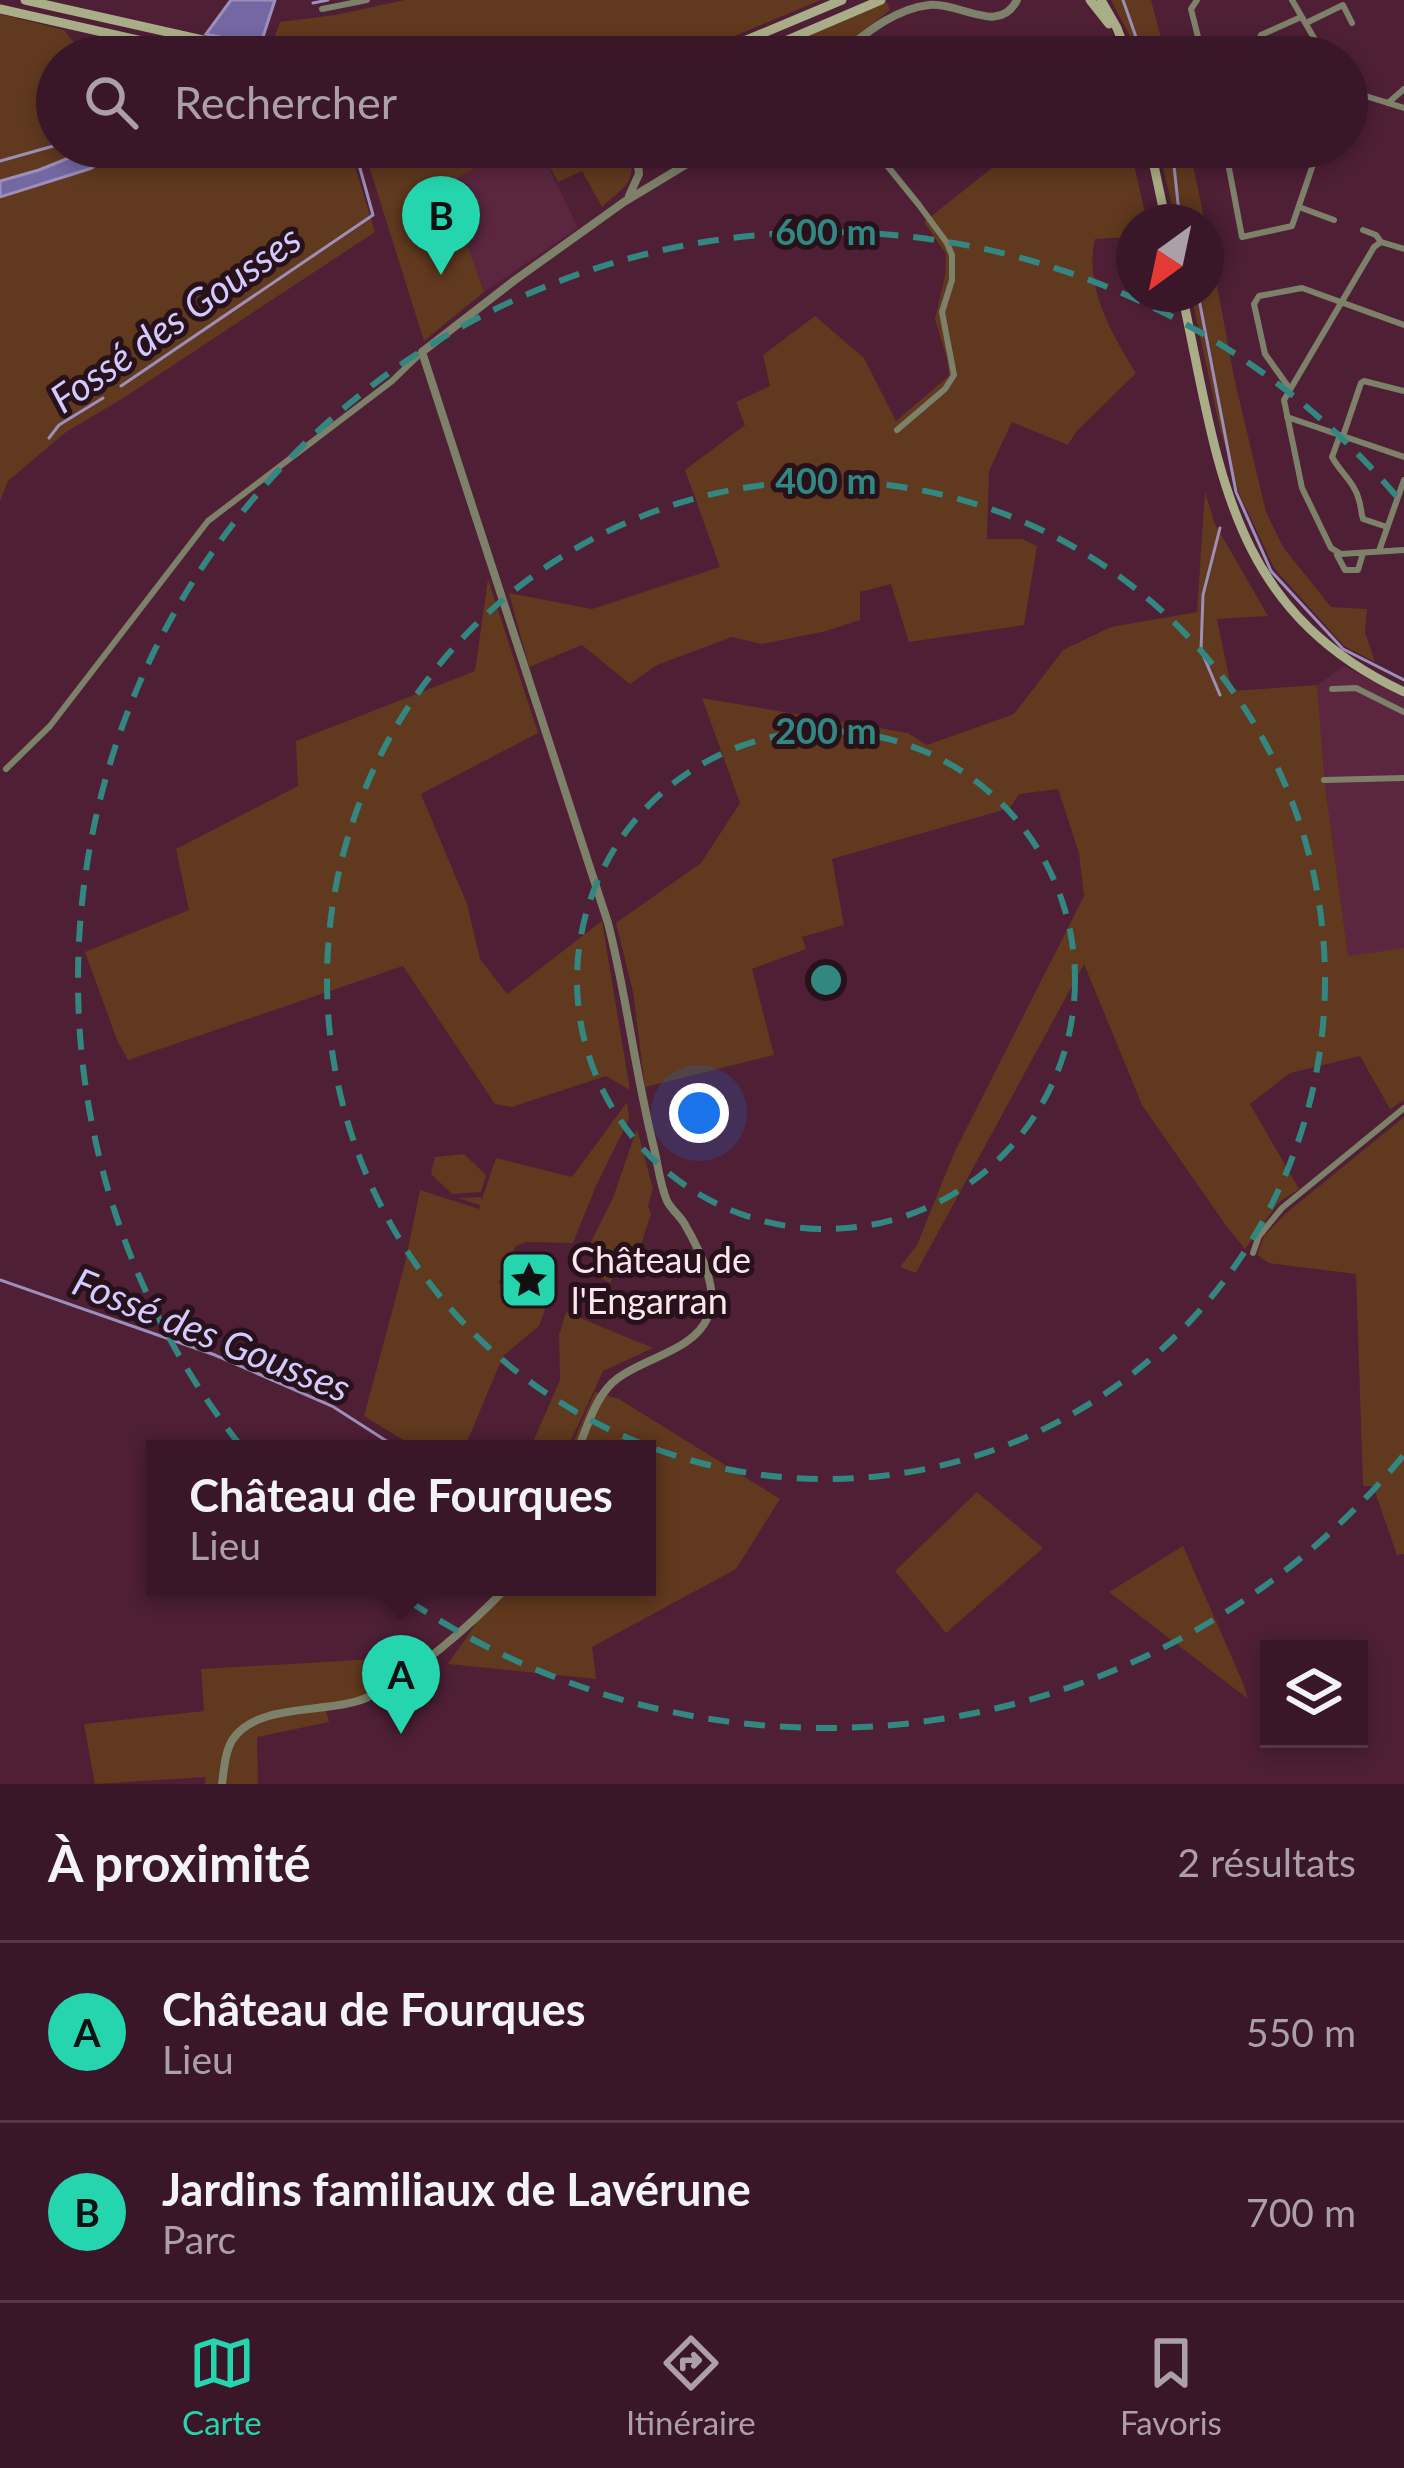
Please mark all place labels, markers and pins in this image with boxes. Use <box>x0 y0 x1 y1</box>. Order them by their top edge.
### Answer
pin: B <box>402 176 480 275</box>
centre of rings <box>805 959 847 1001</box>
place label: Château de l'Engarran <box>571 1237 751 1322</box>
place icon: Château de l'Engarran <box>498 1249 560 1311</box>
pin: A <box>362 1635 440 1734</box>

